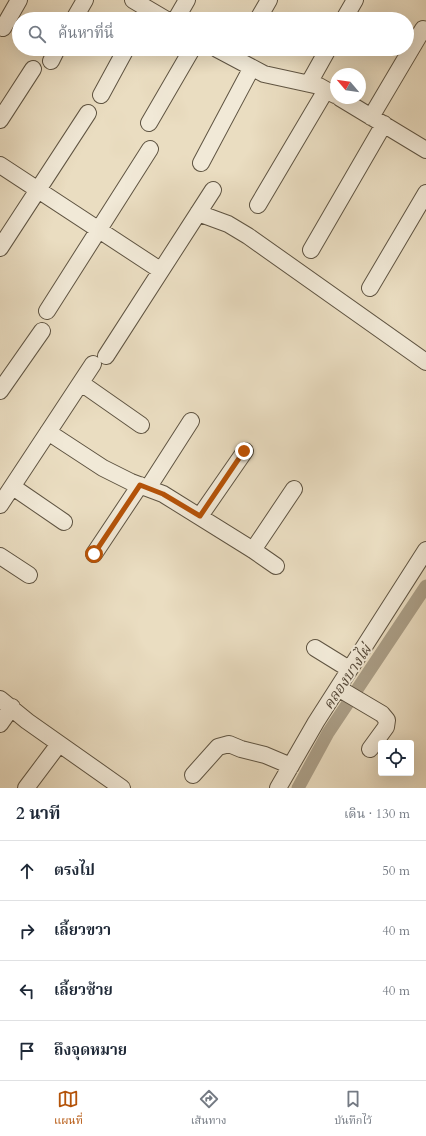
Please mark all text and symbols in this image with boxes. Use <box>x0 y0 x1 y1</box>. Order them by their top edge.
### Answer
search box <box>12 12 414 56</box>
icon: search <box>26 23 48 45</box>
text: ค้นหาที่นี่ <box>58 23 114 43</box>
north arrow <box>330 68 366 104</box>
route end <box>235 442 253 460</box>
route start <box>85 545 103 563</box>
water label: คลองบางไผ่ <box>317 639 377 713</box>
map controls <box>378 740 414 776</box>
button: locate <box>378 740 414 776</box>
text: 2 นาที <box>16 802 60 825</box>
text: เดิน · 130 m <box>344 805 410 823</box>
icon: ahead <box>16 860 38 882</box>
text: ตรงไป <box>54 860 95 880</box>
text: 50 m <box>382 862 410 880</box>
icon: right <box>16 920 38 942</box>
text: เลี้ยวขวา <box>54 920 111 940</box>
text: 40 m <box>382 922 410 940</box>
icon: left <box>16 980 38 1002</box>
text: เลี้ยวซ้าย <box>54 980 113 1000</box>
text: 40 m <box>382 982 410 1000</box>
icon: arrive <box>16 1040 38 1062</box>
text: ถึงจุดหมาย <box>54 1040 127 1060</box>
tab: แผนที่ <box>54 1088 83 1130</box>
tab: เส้นทาง <box>191 1088 227 1130</box>
tab: บันทึกไว้ <box>335 1088 372 1130</box>

